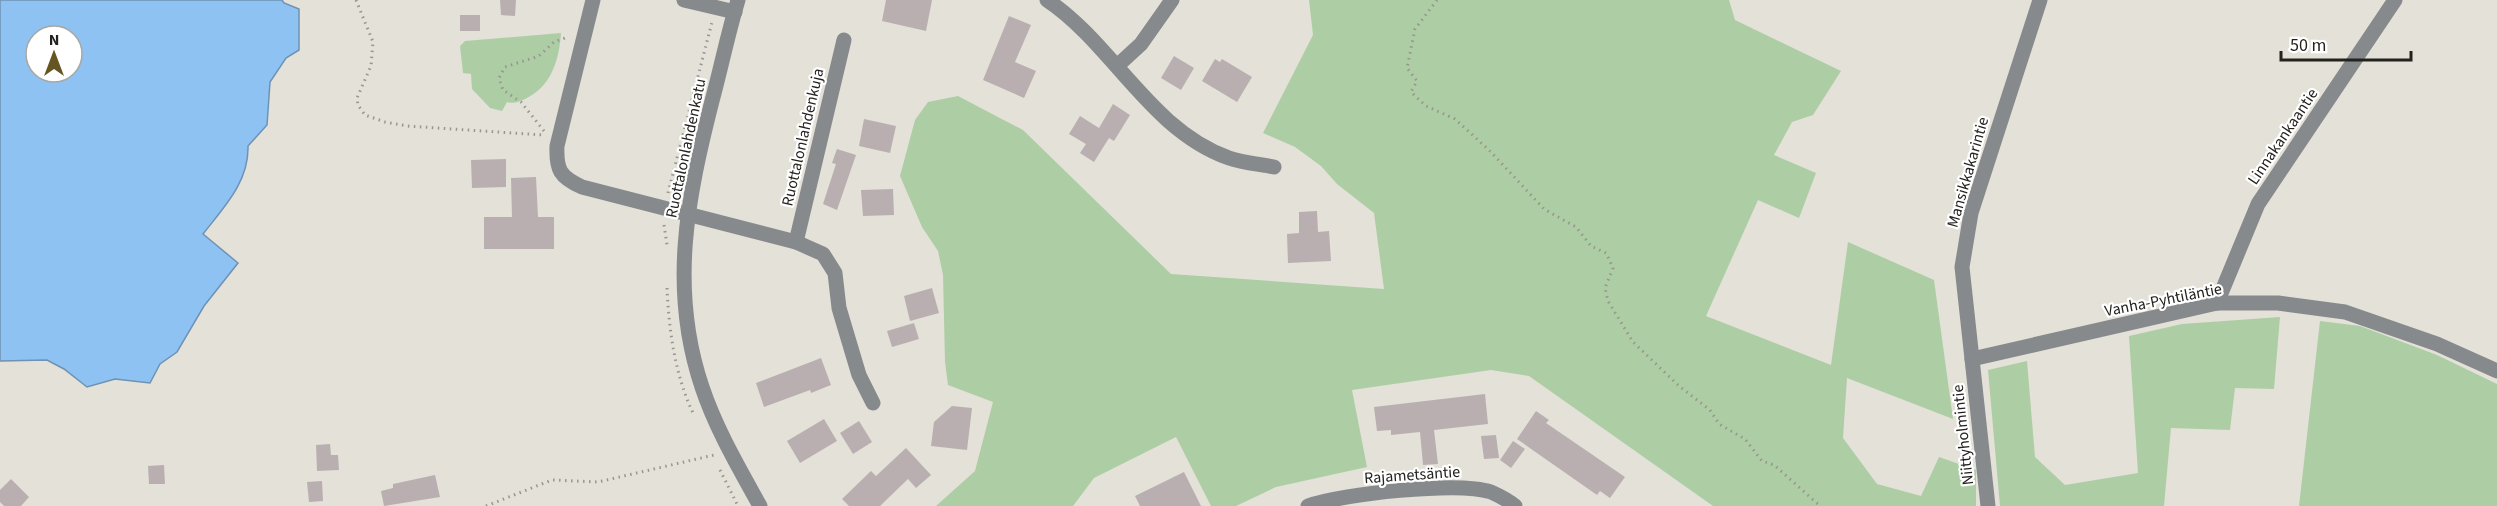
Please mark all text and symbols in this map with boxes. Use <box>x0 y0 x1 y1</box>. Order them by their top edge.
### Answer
north arrow <box>24 24 84 84</box>
scale bar <box>2281 24 2412 62</box>
text: N <box>49 29 59 51</box>
text: 50 m <box>2290 33 2326 58</box>
street label: Ruottalonlahdenkuja <box>776 66 830 208</box>
street label: Ruottalonlahdenkatu <box>660 76 712 220</box>
street label: Linnakankaantie <box>2242 84 2323 189</box>
street label: Mansikkakarintie <box>1942 114 1994 230</box>
street label: Vanha-Pyhtiläntie <box>2103 278 2224 322</box>
street label: Niittyholmintie <box>1947 384 1979 486</box>
street label: Rajametsäntie <box>1363 461 1461 489</box>

